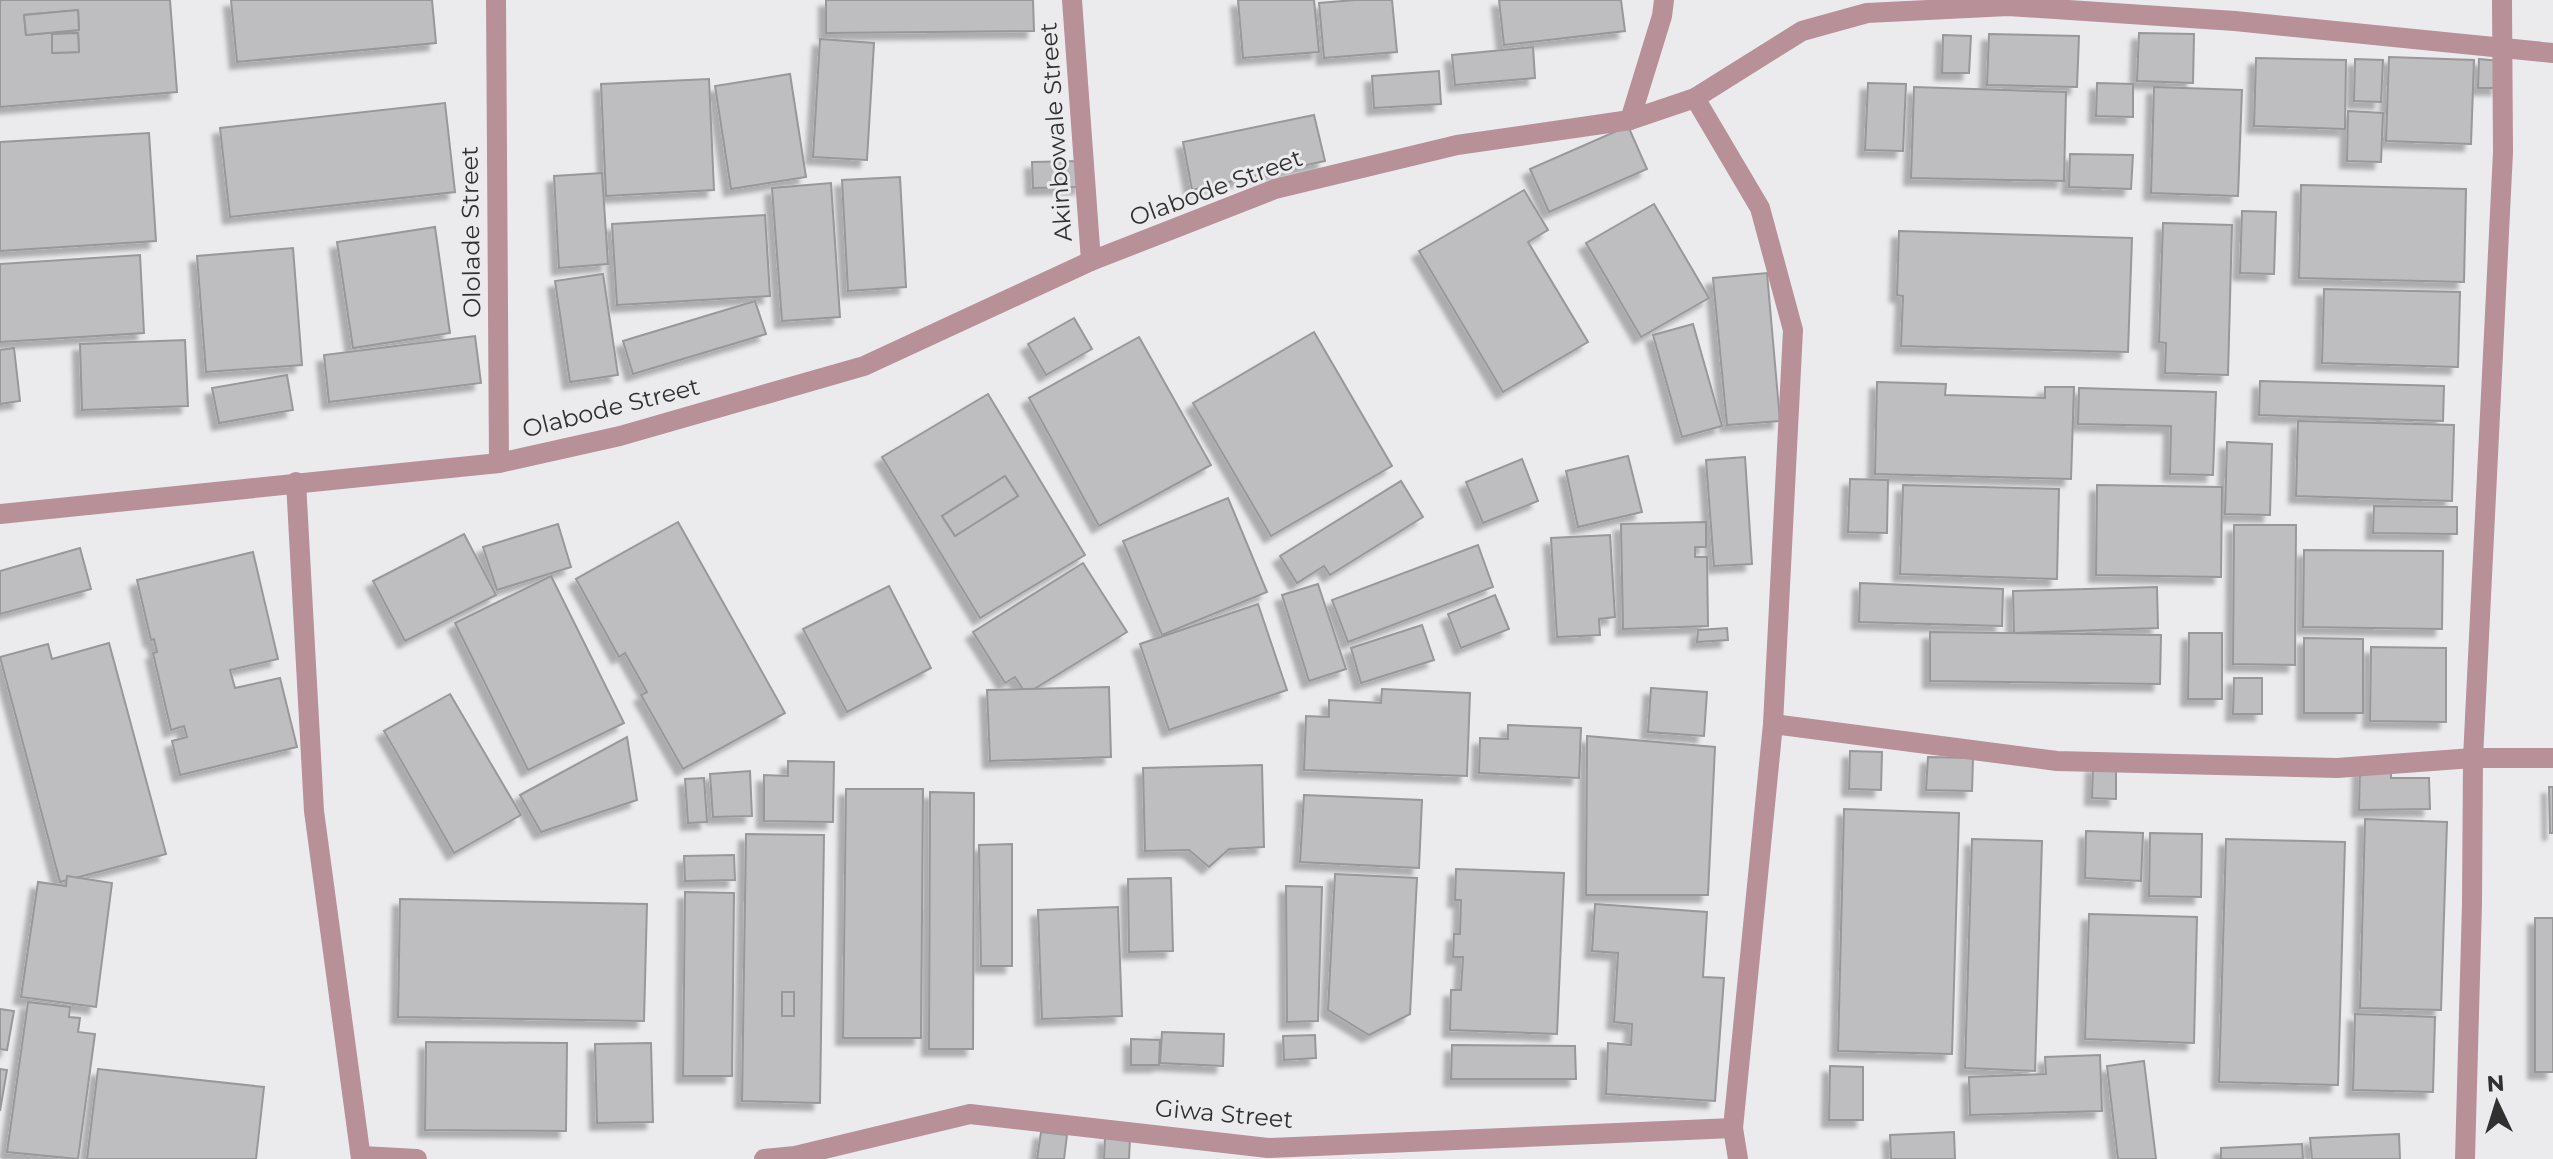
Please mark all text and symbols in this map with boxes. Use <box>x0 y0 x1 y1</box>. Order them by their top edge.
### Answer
street label: Akinbowale Street <box>1033 21 1078 243</box>
street label: Olabode Street <box>1126 143 1306 232</box>
street label: Ololade Street <box>454 146 486 318</box>
street label: Olabode Street <box>519 371 703 444</box>
north arrow <box>2457 1063 2537 1143</box>
text: N <box>2486 1069 2505 1098</box>
street label: Giwa Street <box>1154 1093 1295 1134</box>

